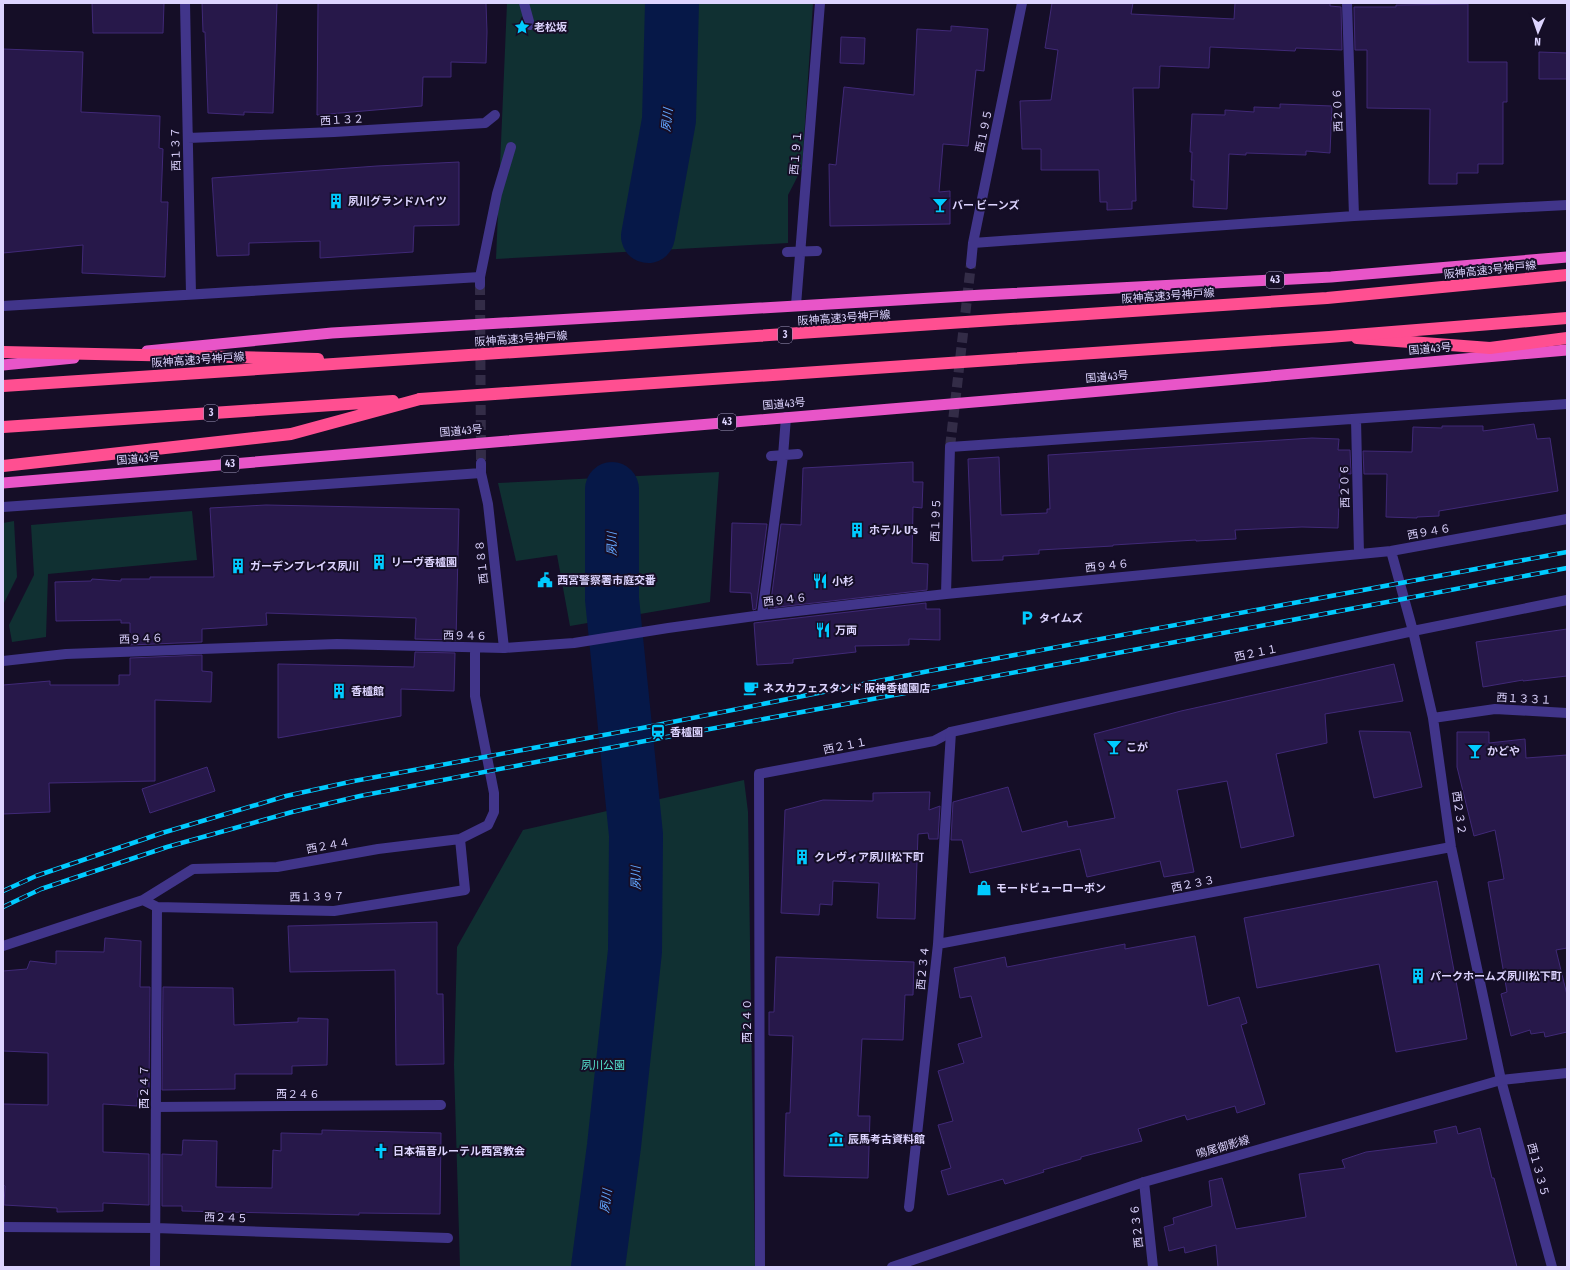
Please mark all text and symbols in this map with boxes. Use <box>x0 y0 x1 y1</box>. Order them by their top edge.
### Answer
north arrow <box>1518 12 1558 52</box>
place icon: 老松坂 <box>513 18 531 36</box>
place label: 老松坂 <box>534 21 567 34</box>
text: N <box>1534 35 1541 48</box>
street label: 西２０６ <box>1331 88 1345 132</box>
water label: 夙川 <box>659 105 675 133</box>
street label: 西１９５ <box>973 108 995 154</box>
street label: 西１３２ <box>320 112 364 128</box>
street label: 西１３７ <box>169 127 183 171</box>
street label: 西１９１ <box>788 131 804 175</box>
building icon: 夙川グランドハイツ <box>327 192 345 210</box>
place label: 夙川グランドハイツ <box>348 195 447 208</box>
bar icon: バー ビーンズ <box>931 196 949 214</box>
place label: バー ビーンズ <box>952 199 1020 212</box>
street label: 阪神高速3号神戸線 <box>1443 259 1537 281</box>
road number: 43 <box>1266 272 1284 288</box>
street label: 阪神高速3号神戸線 <box>1121 286 1215 306</box>
street label: 阪神高速3号神戸線 <box>797 308 891 328</box>
road number: 3 <box>778 327 792 343</box>
street label: 阪神高速3号神戸線 <box>474 329 568 349</box>
street label: 国道43号 <box>1408 341 1452 357</box>
street label: 阪神高速3号神戸線 <box>151 350 245 370</box>
street label: 国道43号 <box>1085 369 1129 385</box>
street label: 国道43号 <box>762 396 806 412</box>
road number: 3 <box>204 405 218 421</box>
road number: 43 <box>718 414 736 430</box>
street label: 国道43号 <box>439 423 483 439</box>
street label: 国道43号 <box>116 451 160 467</box>
road number: 43 <box>221 456 239 472</box>
street label: 西２０６ <box>1338 464 1352 508</box>
street label: 西１９５ <box>929 498 943 542</box>
building icon: ホテル U's <box>848 521 866 539</box>
street label: 西９４６ <box>1406 522 1452 542</box>
place label: ホテル U's <box>869 524 918 537</box>
water label: 夙川 <box>605 530 619 556</box>
street label: 西１８８ <box>473 539 491 585</box>
building icon: リーヴ香櫨園 <box>370 553 388 571</box>
place label: リーヴ香櫨園 <box>391 556 457 569</box>
building icon: ガーデンプレイス夙川 <box>229 557 247 575</box>
street label: 西９４６ <box>1084 557 1130 575</box>
place label: ガーデンプレイス夙川 <box>250 560 359 573</box>
public building icon: 西宮警察署市庭交番 <box>536 571 554 589</box>
restaurant icon: 小杉 <box>811 572 829 590</box>
place label: 西宮警察署市庭交番 <box>557 574 656 587</box>
place label: 小杉 <box>832 575 854 588</box>
street label: 西９４６ <box>762 591 808 609</box>
parking icon: タイムズ <box>1018 609 1036 627</box>
place label: タイムズ <box>1039 612 1083 625</box>
restaurant icon: 万両 <box>814 621 832 639</box>
place label: 万両 <box>835 624 857 637</box>
street label: 西９４６ <box>443 629 487 643</box>
street label: 西９４６ <box>119 632 163 646</box>
street label: 西２１１ <box>1233 642 1279 664</box>
cafe icon: ネスカフェスタンド 阪神香櫨園店 <box>742 679 760 697</box>
building icon: 香櫨館 <box>330 682 348 700</box>
place label: ネスカフェスタンド 阪神香櫨園店 <box>763 682 930 695</box>
place label: 香櫨館 <box>351 685 384 698</box>
street label: 西１３３１ <box>1496 691 1552 707</box>
station icon: 香櫨園 <box>649 723 667 741</box>
place label: 香櫨園 <box>670 726 703 739</box>
street label: 西２１１ <box>822 735 868 757</box>
bar icon: こが <box>1105 738 1123 756</box>
place label: こが <box>1126 741 1148 754</box>
bar icon: かどや <box>1466 742 1484 760</box>
place label: かどや <box>1487 745 1520 758</box>
street label: 西２３２ <box>1450 790 1468 836</box>
street label: 西２４４ <box>305 836 351 856</box>
building icon: クレヴィア夙川松下町 <box>793 848 811 866</box>
place label: クレヴィア夙川松下町 <box>814 851 924 864</box>
water label: 夙川 <box>629 864 643 890</box>
street label: 西２３３ <box>1170 873 1216 895</box>
shop icon: モードビューローボン <box>975 879 993 897</box>
place label: モードビューローボン <box>996 882 1106 895</box>
street label: 西１３９７ <box>289 890 345 904</box>
street label: 西２３４ <box>914 945 932 991</box>
building icon: パークホームズ夙川松下町 <box>1409 967 1427 985</box>
place label: パークホームズ夙川松下町 <box>1430 970 1562 983</box>
street label: 西２４０ <box>741 999 754 1043</box>
park label: 夙川公園 <box>581 1059 625 1072</box>
street label: 西２４７ <box>138 1065 151 1109</box>
street label: 西２４６ <box>276 1088 320 1101</box>
museum icon: 辰馬考古資料館 <box>827 1130 845 1148</box>
place label: 辰馬考古資料館 <box>848 1133 925 1146</box>
street label: 鳴尾御影線 <box>1195 1133 1251 1161</box>
church icon: 日本福音ルーテル西宮教会 <box>372 1142 390 1160</box>
street label: 西１３３５ <box>1525 1142 1551 1198</box>
place label: 日本福音ルーテル西宮教会 <box>393 1145 525 1158</box>
water label: 夙川 <box>598 1186 615 1214</box>
street label: 西２３６ <box>1128 1203 1146 1249</box>
street label: 西２４５ <box>204 1211 248 1225</box>

